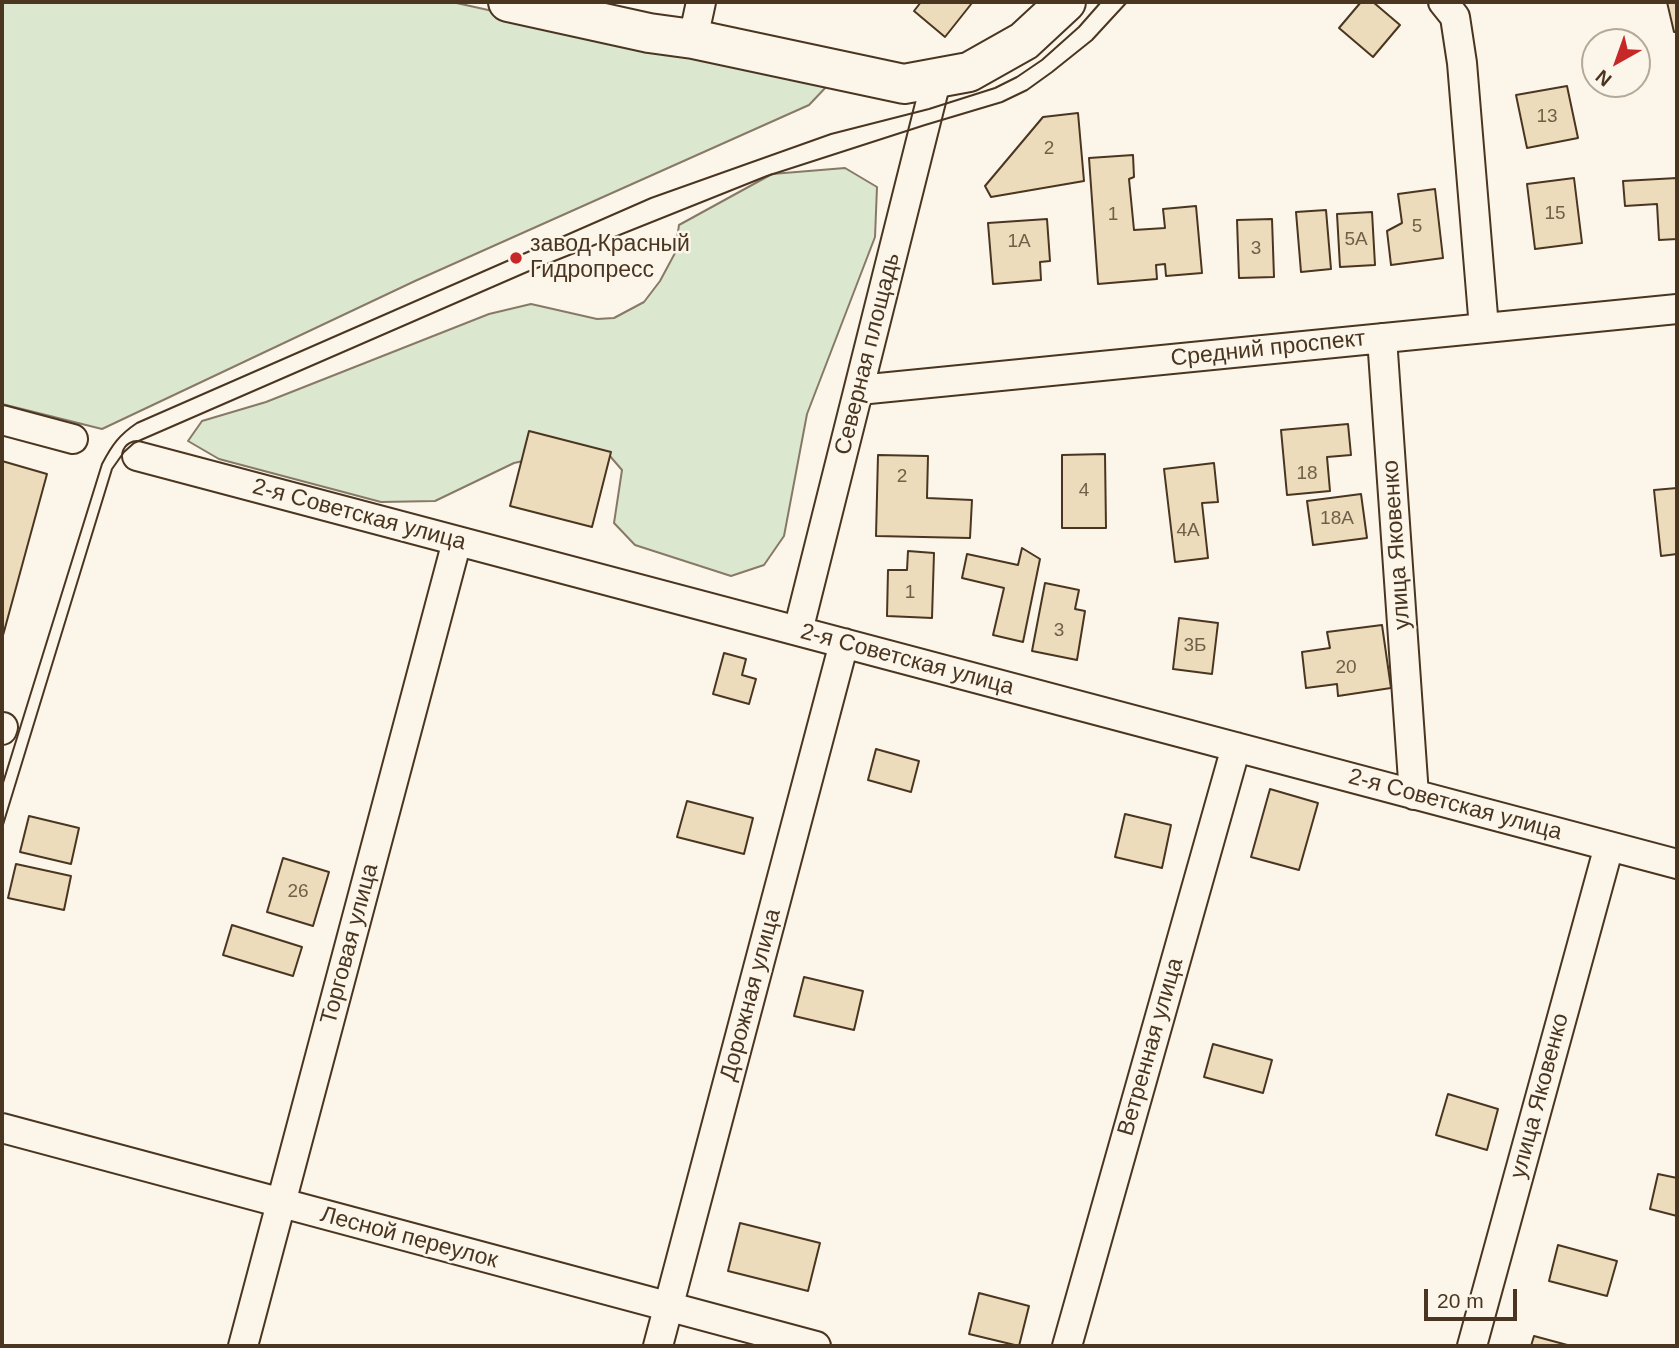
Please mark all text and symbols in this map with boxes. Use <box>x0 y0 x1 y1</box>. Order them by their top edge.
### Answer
north arrow <box>1581 28 1651 98</box>
text: N <box>1591 65 1615 90</box>
house number: 13 <box>1536 106 1558 128</box>
house number: 2 <box>1044 138 1054 160</box>
house number: 15 <box>1544 203 1566 225</box>
house number: 1 <box>1108 204 1118 226</box>
house number: 5 <box>1412 216 1422 238</box>
house number: 5А <box>1344 229 1368 251</box>
place label: завод Красный Гидропресс <box>530 231 690 285</box>
house number: 1А <box>1007 231 1031 253</box>
house number: 3 <box>1251 238 1261 260</box>
marker: завод Красный Гидропресс <box>508 250 524 266</box>
street label: Северная площадь <box>830 250 906 458</box>
street label: Средний проспект <box>1169 325 1367 373</box>
street label: улица Яковенко <box>1377 459 1417 631</box>
house number: 18 <box>1296 463 1318 485</box>
house number: 2 <box>897 466 907 488</box>
street label: 2-я Советская улица <box>249 473 469 557</box>
house number: 4 <box>1079 480 1089 502</box>
house number: 18А <box>1320 508 1354 530</box>
house number: 4А <box>1176 520 1200 542</box>
house number: 1 <box>905 582 915 604</box>
street label: 2-я Советская улица <box>797 618 1017 702</box>
house number: 3 <box>1054 620 1064 642</box>
house number: 3Б <box>1183 635 1207 657</box>
house number: 20 <box>1335 657 1357 679</box>
street label: 2-я Советская улица <box>1345 763 1565 847</box>
street label: Торговая улица <box>315 861 385 1027</box>
house number: 26 <box>287 881 309 903</box>
street label: Дорожная улица <box>715 906 787 1084</box>
street label: Ветренная улица <box>1112 955 1190 1139</box>
street label: улица Яковенко <box>1505 1010 1575 1182</box>
street label: Лесной переулок <box>317 1201 501 1275</box>
scale bar <box>1427 1274 1520 1318</box>
text: 20 m <box>1437 1289 1484 1312</box>

